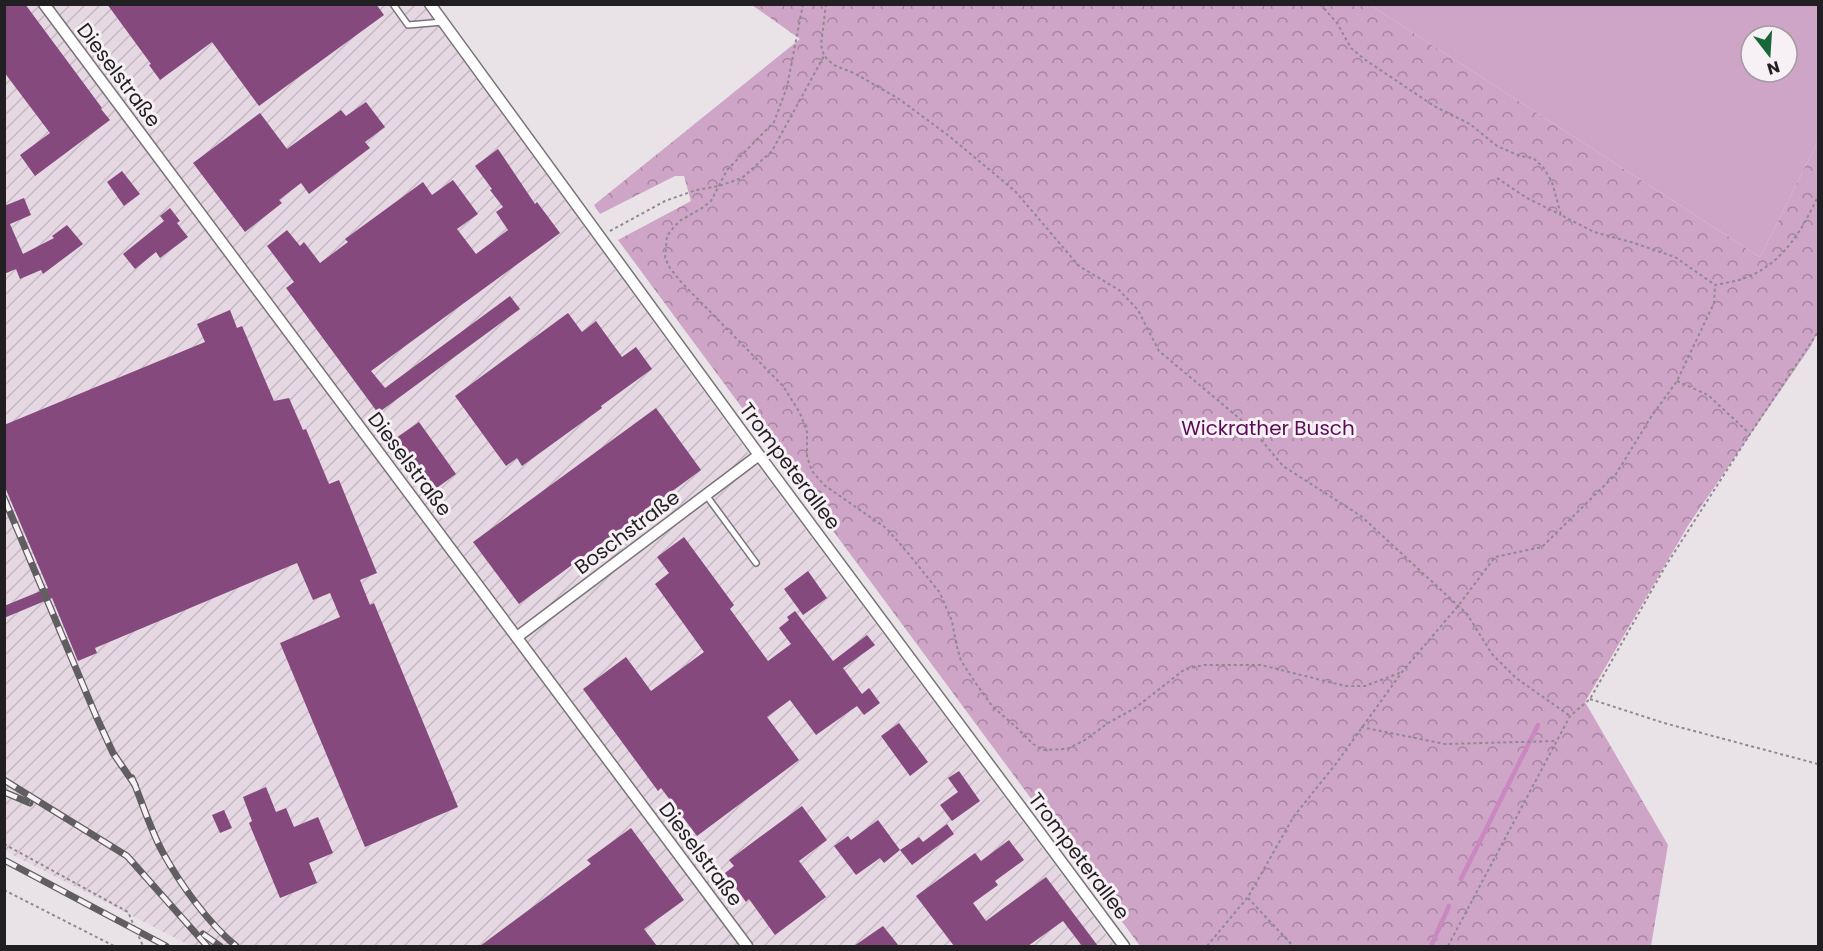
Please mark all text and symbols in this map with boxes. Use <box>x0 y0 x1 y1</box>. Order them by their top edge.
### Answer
street label: Dieselstraße <box>71 17 167 133</box>
north arrow <box>1739 24 1799 84</box>
text: N <box>1764 55 1782 81</box>
street label: Trompeterallee <box>733 397 847 535</box>
street label: Dieselstraße <box>362 406 458 522</box>
park label: Wickrather Busch <box>1181 414 1355 442</box>
street label: Boschstraße <box>569 483 685 581</box>
street label: Trompeterallee <box>1022 787 1136 925</box>
street label: Dieselstraße <box>653 796 749 912</box>

